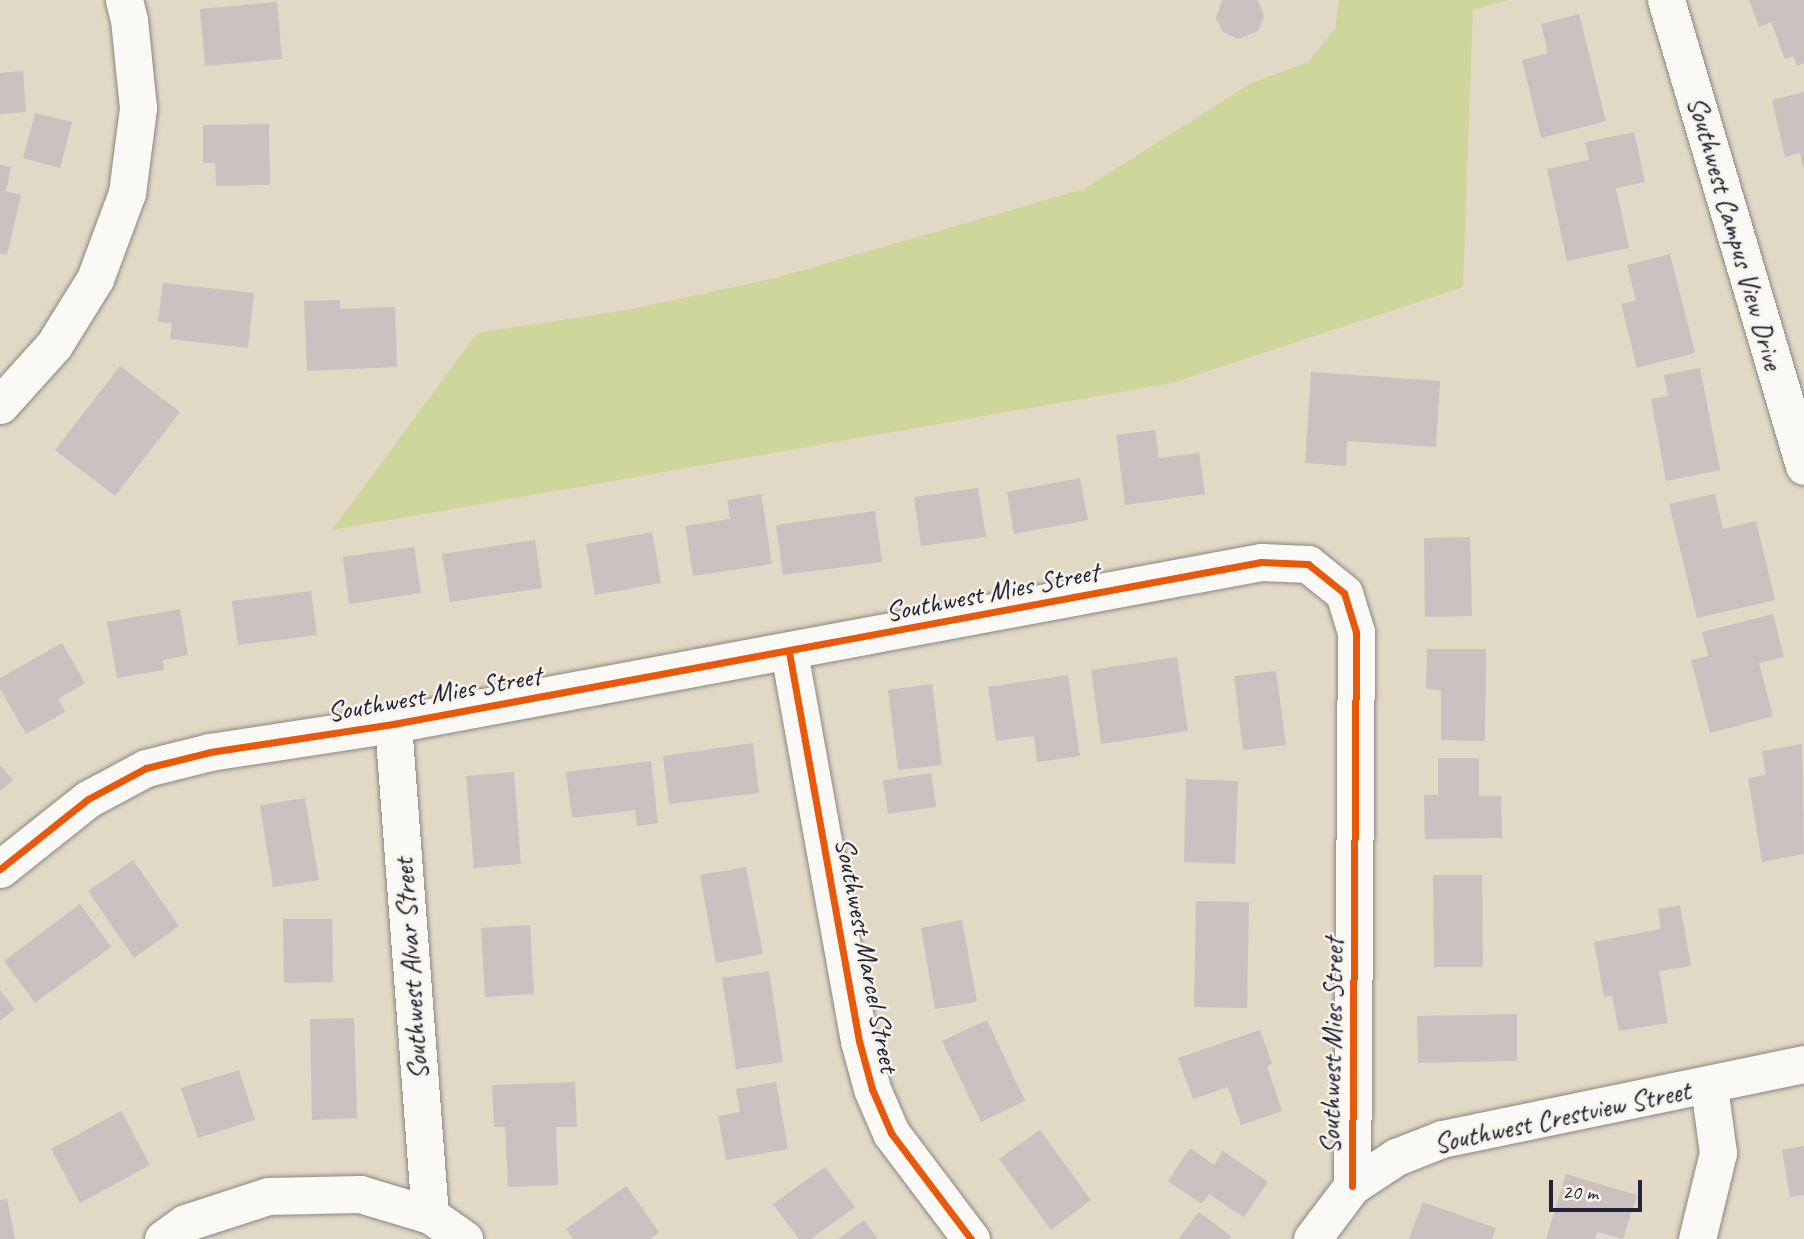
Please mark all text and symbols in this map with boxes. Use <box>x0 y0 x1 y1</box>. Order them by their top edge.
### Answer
street label: Southwest Campus View Drive <box>1680 92 1790 374</box>
street label: Southwest Mies Street <box>882 555 1102 629</box>
street label: Southwest Mies Street <box>324 659 544 729</box>
street label: Southwest Marcel Street <box>828 835 906 1075</box>
street label: Southwest Alvar Street <box>386 857 436 1081</box>
street label: Southwest Mies Street <box>1313 937 1351 1155</box>
street label: Southwest Crestview Street <box>1430 1073 1694 1161</box>
scale bar <box>1552 1166 1645 1210</box>
text: 20 m <box>1562 1179 1598 1205</box>

